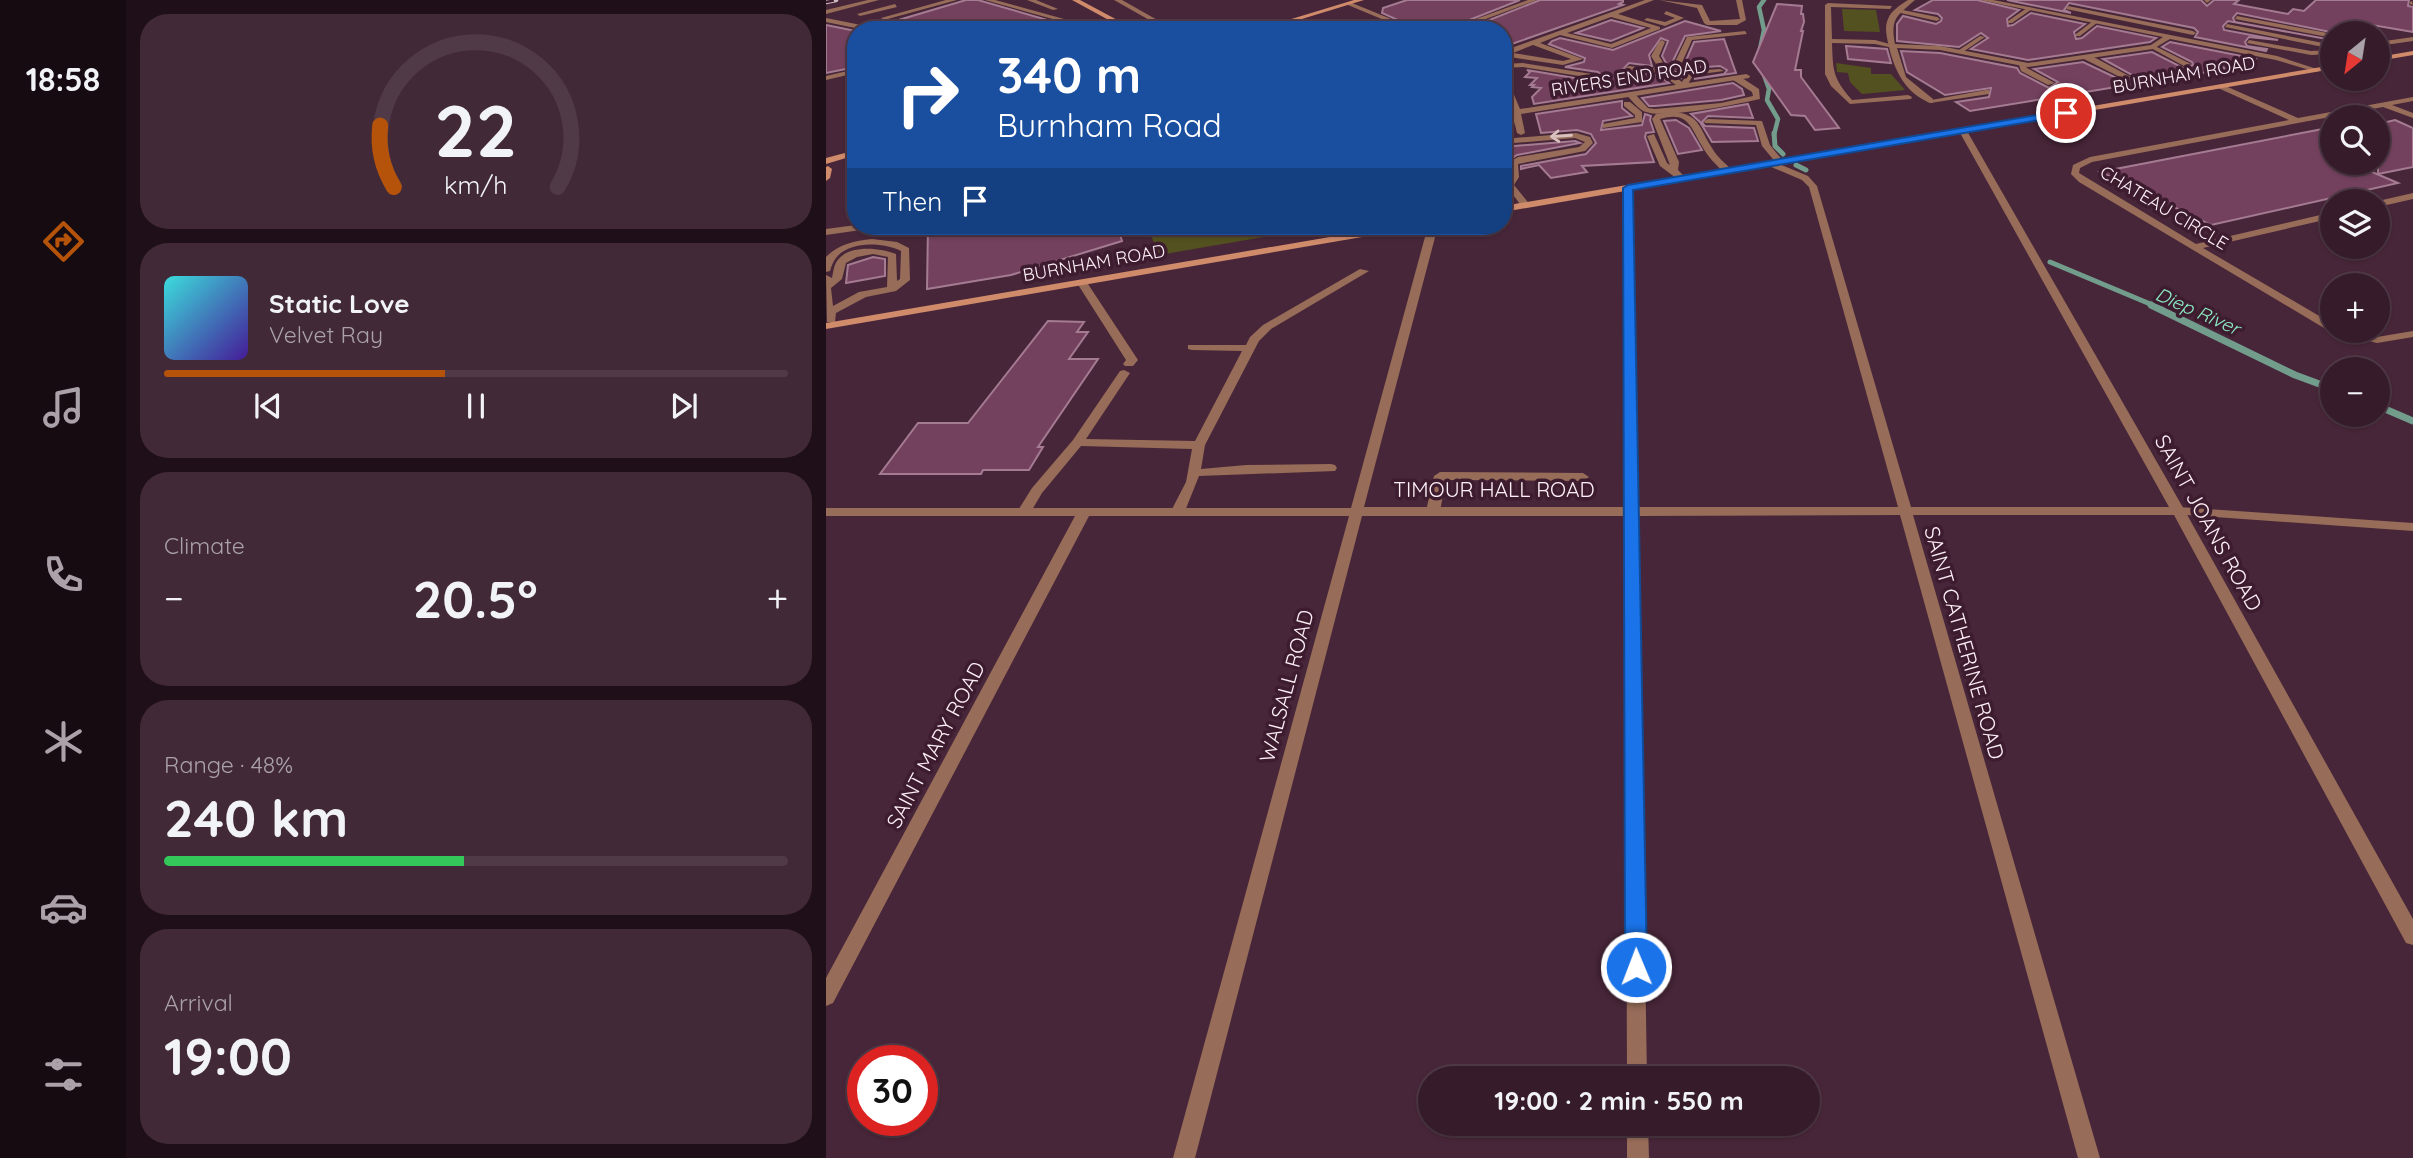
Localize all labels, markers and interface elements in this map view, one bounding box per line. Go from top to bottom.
north arrow [2320,21,2390,91]
map controls [2320,21,2390,427]
text: 340 m [997,44,1141,105]
icon: right [882,49,973,140]
street label: BURNHAM ROAD [2111,51,2257,98]
street label: RIVERS END ROAD [1549,54,1708,101]
text: 18:58 [26,59,100,99]
pin [2036,83,2096,143]
text: 22 [435,85,517,176]
icon: arrive [2047,94,2085,132]
text: Burnham Road [997,105,1222,145]
button: search [2320,105,2390,175]
one-way arrow [1551,130,1573,143]
street label: CHATEAU CIRCLE [2096,160,2233,255]
text: km/h [444,169,508,200]
icon: arrive [956,182,994,220]
text: Then [882,185,942,218]
button: layers [2320,189,2390,259]
icon: directions [39,217,88,266]
street label: BURNHAM ROAD [1021,239,1167,286]
button: + [2320,273,2390,343]
water label: Diep River [2152,282,2246,341]
text: Static Love [269,287,410,320]
text: Velvet Ray [269,320,383,349]
button: − [2320,357,2390,427]
icon: music [39,383,88,432]
icon: previous [249,387,287,425]
icon: pause [457,387,495,425]
icon: next [665,387,703,425]
street label: SAINT JOANS ROAD [2150,430,2268,615]
street label: TIMOUR HALL ROAD [1393,476,1595,502]
street label: SAINT CATHERINE ROAD [1919,523,2011,762]
text: Climate [164,531,245,560]
icon: phone [39,550,88,599]
text: 20.5° [413,566,538,631]
text: − [164,574,184,622]
text: + [767,574,788,622]
street label: WALSALL ROAD [1253,607,1319,765]
street label: SAINT MARY ROAD [880,657,990,832]
icon: climate [39,717,88,766]
text: Range · 48% [164,750,293,779]
text: 240 km [164,785,348,850]
icon: car [39,883,88,932]
position arrow [1599,930,1673,1004]
text: Arrival [164,988,233,1017]
text: 19:00 [164,1023,292,1088]
speed limit sign: 30 [847,1045,938,1136]
icon: filters [39,1050,88,1099]
text: 19:00 · 2 min · 550 m [1494,1084,1744,1117]

